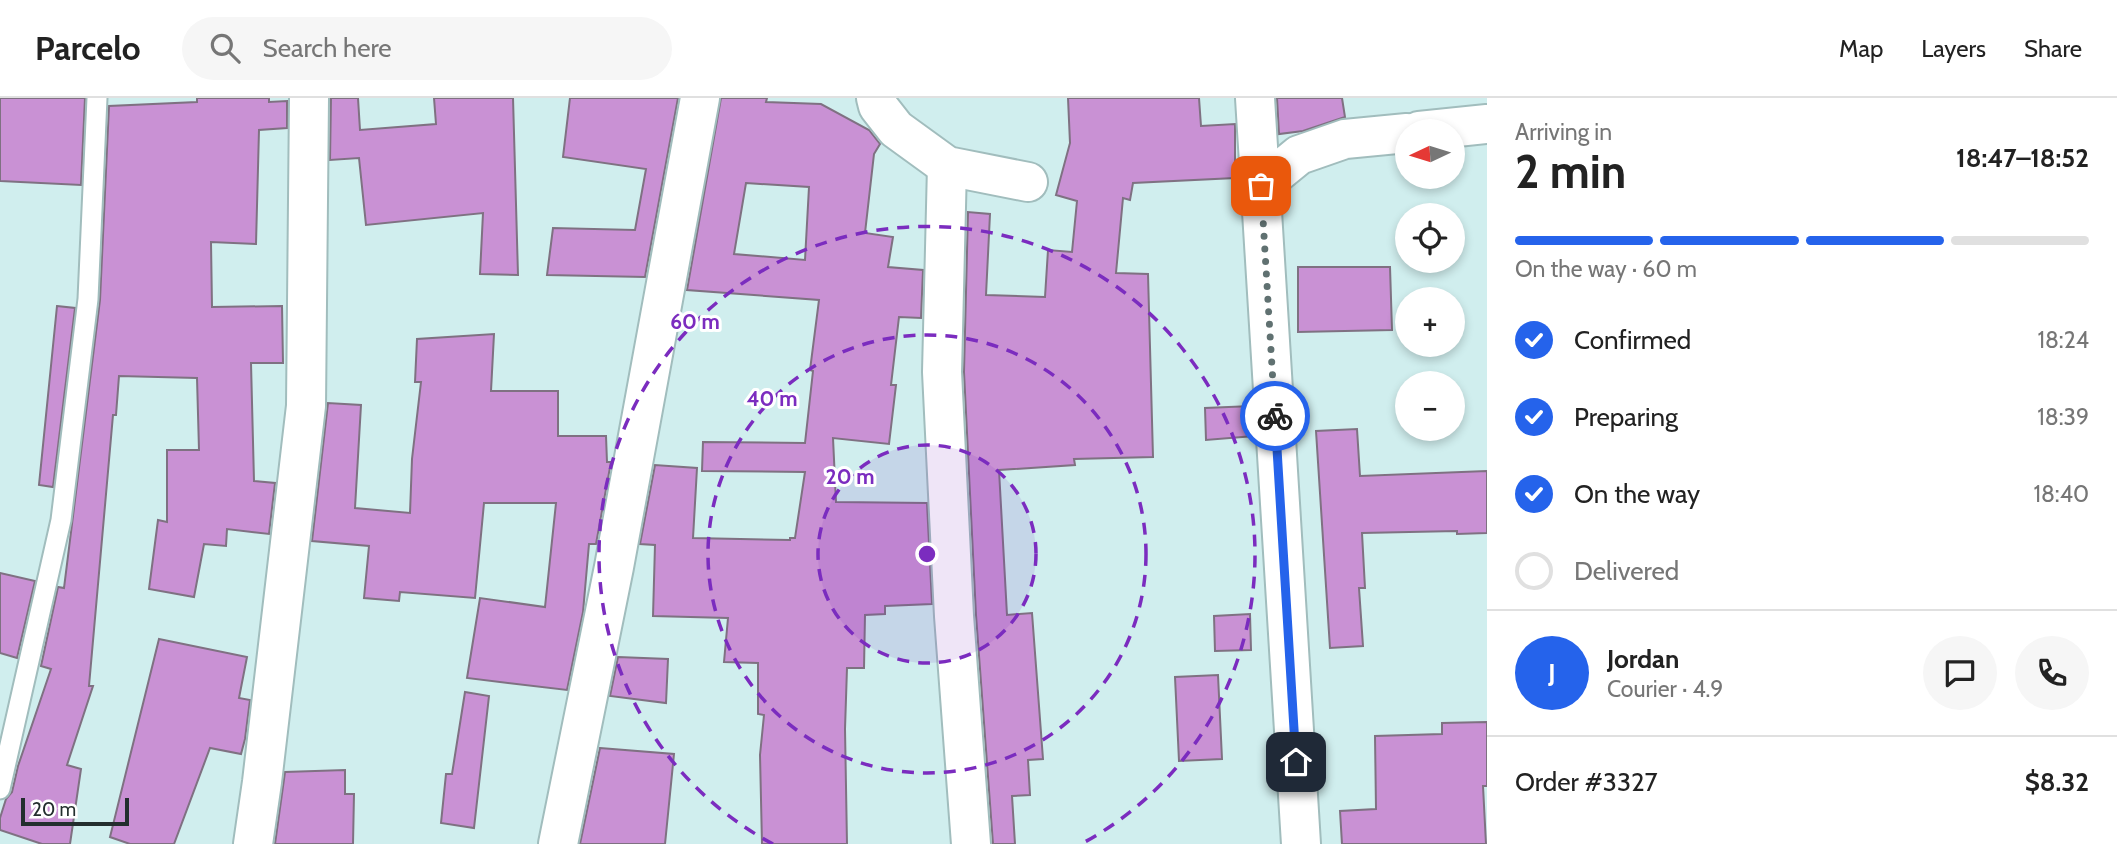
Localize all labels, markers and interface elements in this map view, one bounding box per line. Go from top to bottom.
search box [182,17,672,80]
text: Parcelo [35,28,140,68]
icon: search [206,29,244,67]
text: Search here [262,32,392,64]
text: Map [1839,34,1883,63]
text: Layers [1921,34,1986,63]
text: Share [2024,34,2082,63]
text: Arriving in [1515,118,1612,146]
north arrow [1395,119,1465,189]
map controls [1395,119,1465,441]
text: 18:47–18:52 [1956,142,2089,174]
text: 2 min [1515,144,1626,200]
pin [1231,156,1291,216]
icon: bag [1242,167,1280,205]
button: locate [1395,203,1465,273]
text: On the way · 60 m [1515,255,1697,283]
button: + [1395,287,1465,357]
text: 60 m [670,309,720,334]
icon: check [1515,321,1553,359]
text: Confirmed [1574,324,1691,356]
text: 18:24 [2037,326,2089,354]
button: − [1395,371,1465,441]
courier [1240,381,1310,451]
text: 40 m [747,386,797,411]
icon: bike [1256,397,1294,435]
icon: check [1515,398,1553,436]
text: Preparing [1574,401,1678,433]
text: 18:39 [2037,403,2089,431]
text: 20 m [826,464,874,489]
icon: check [1515,475,1553,513]
text: On the way [1574,478,1700,510]
text: 18:40 [2033,480,2089,508]
centre of rings [915,542,939,566]
text: Delivered [1574,555,1679,587]
button: chat [1923,636,1997,710]
button: phone [2015,636,2089,710]
text: Jordan [1607,643,1679,675]
text: J [1548,657,1556,689]
text: Courier · 4.9 [1607,675,1723,703]
pin [1266,732,1326,792]
icon: home [1277,743,1315,781]
text: Order #3327 [1515,766,1658,798]
text: $8.32 [2025,766,2089,798]
scale bar [21,795,130,827]
text: 20 m [32,798,76,821]

